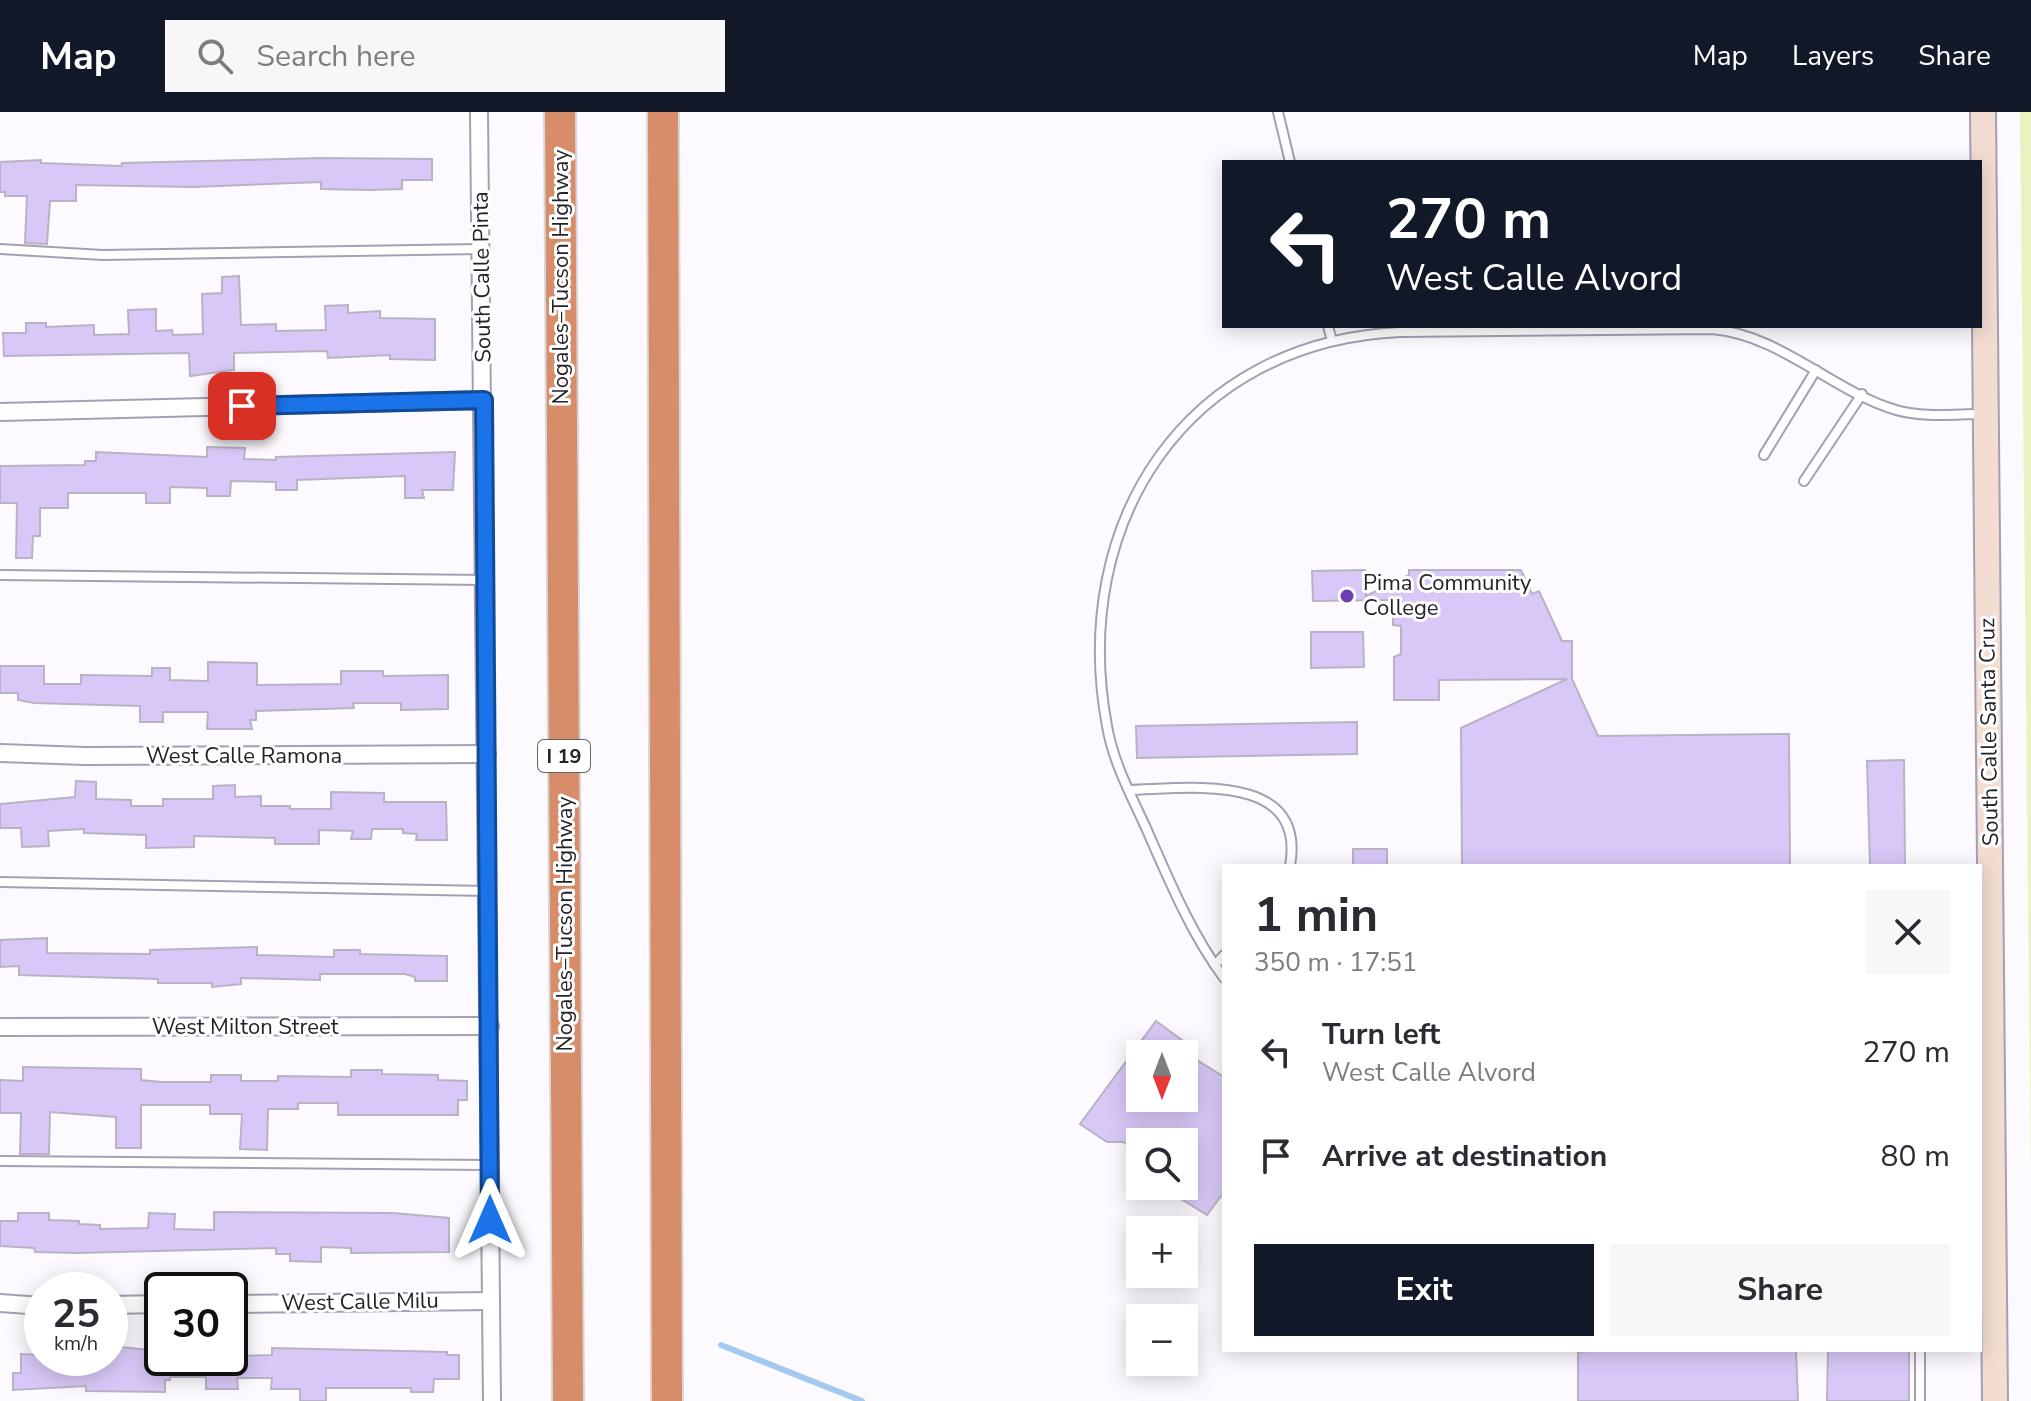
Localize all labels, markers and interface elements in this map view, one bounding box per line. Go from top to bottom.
search box [165,20,725,92]
text: Map [40,31,117,82]
icon: search [193,34,237,78]
text: Search here [257,36,416,77]
text: Map [1693,37,1748,75]
text: Layers [1792,37,1874,75]
text: Share [1918,37,1991,75]
street label: Nogales–Tucson Highway [546,149,576,405]
text: 270 m [1386,181,1551,258]
street label: South Calle Pinta [466,191,498,363]
icon: left [1254,192,1358,296]
text: West Calle Alvord [1386,254,1682,303]
pin [208,372,276,440]
icon: arrive [220,384,264,428]
place label: Pima Community College [1363,568,1532,623]
marker: Pima Community College [1338,587,1356,605]
street label: South Calle Santa Cruz [1972,618,2006,846]
road number: I 19 [538,740,590,772]
street label: West Calle Ramona [146,741,342,771]
street label: Nogales–Tucson Highway [550,796,580,1052]
text: 1 min [1254,882,1378,948]
button: close [1866,890,1950,974]
text: 350 m · 17:51 [1254,945,1417,980]
street label: West Milton Street [152,1012,339,1042]
text: Turn left [1322,1014,1440,1055]
icon: left [1254,1030,1298,1074]
text: 270 m [1863,1032,1950,1073]
north arrow [1126,1040,1198,1112]
map controls [1126,1040,1198,1376]
text: West Calle Alvord [1322,1055,1536,1090]
button: search [1126,1128,1198,1200]
icon: arrive [1254,1134,1298,1178]
text: Arrive at destination [1322,1136,1607,1177]
text: 80 m [1881,1136,1950,1177]
position arrow [448,1178,532,1262]
button: + [1126,1216,1198,1288]
button: Exit [1254,1244,1594,1336]
button: Share [1610,1244,1950,1336]
speed limit sign: 30 [144,1272,248,1376]
street label: West Calle Milu [281,1286,439,1318]
text: 25 [52,1287,100,1341]
button: − [1126,1304,1198,1376]
text: km/h [54,1330,98,1357]

